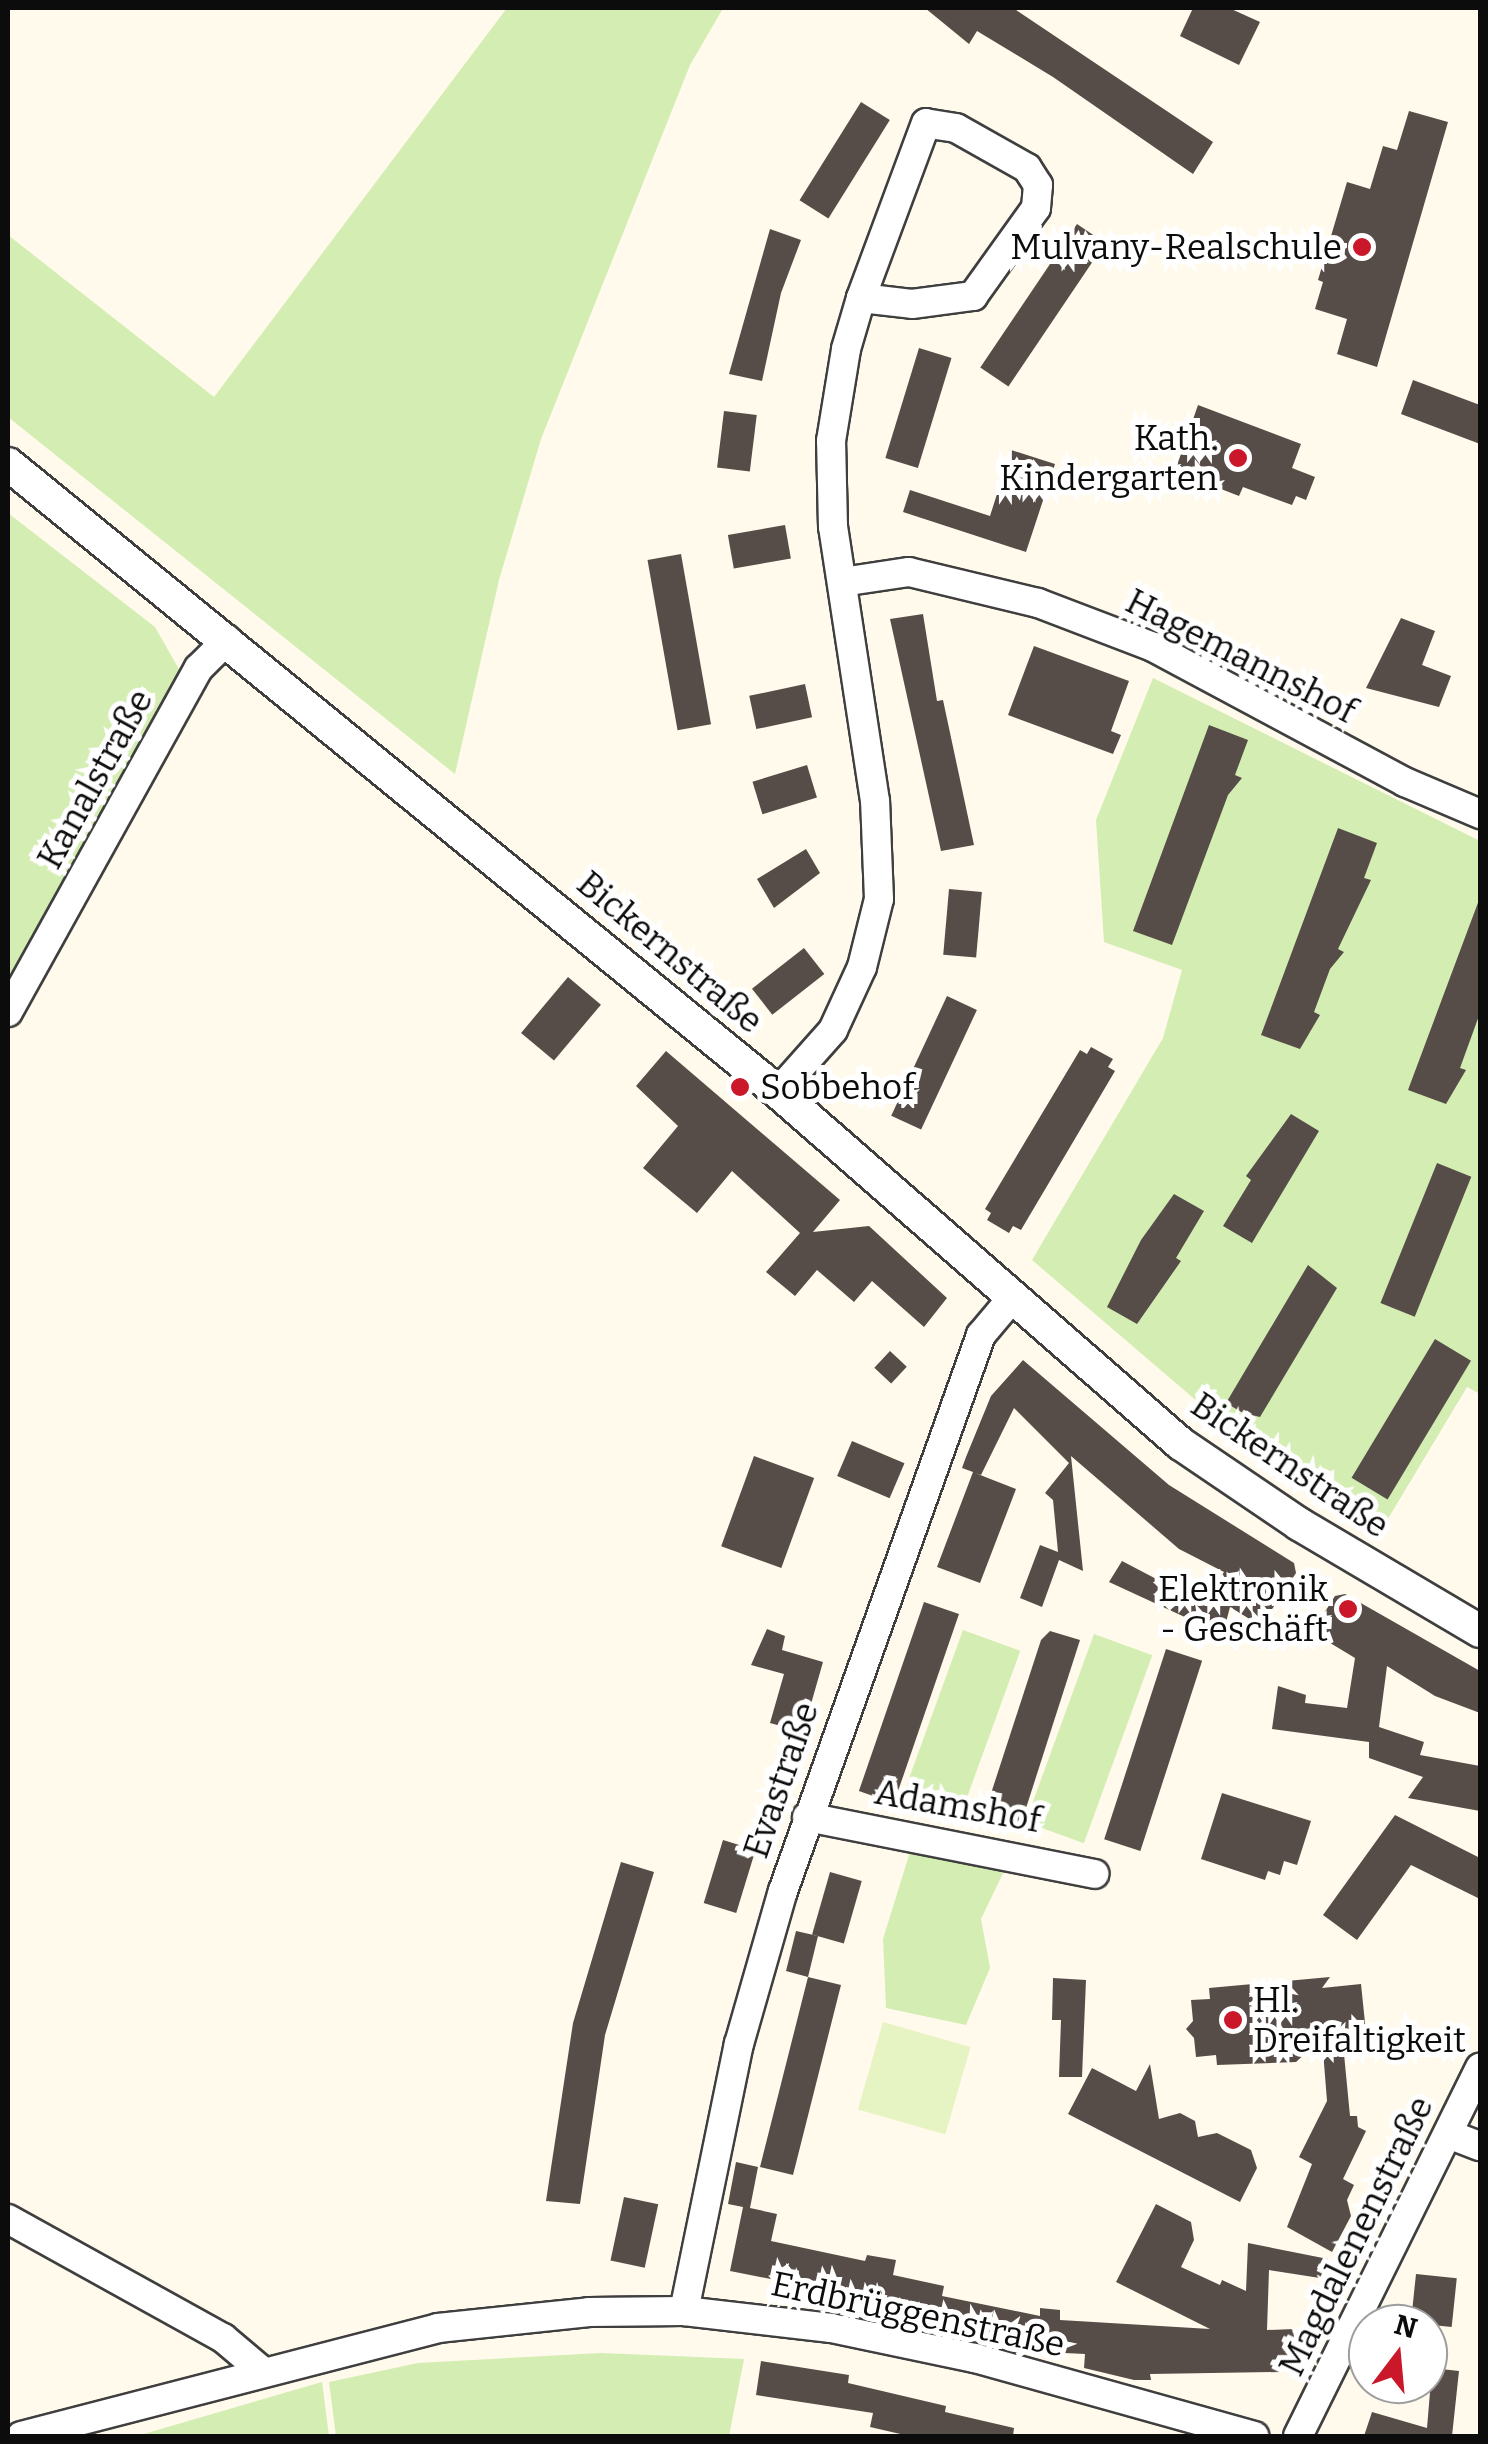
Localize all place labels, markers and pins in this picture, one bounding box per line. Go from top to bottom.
place label: Mulvany-Realschule [1010,226,1342,268]
marker: Mulvany-Realschule [1351,236,1373,258]
place label: Kath. Kindergarten [999,417,1218,499]
marker: Kath. Kindergarten [1227,447,1249,469]
place label: Sobbehof [760,1066,914,1108]
marker: Sobbehof [729,1076,751,1098]
place label: Elektronik - Geschäft [1158,1568,1328,1650]
marker: Elektronik - Geschäft [1337,1598,1359,1620]
place label: Hl. Dreifaltigkeit [1253,1979,1466,2061]
marker: Hl. Dreifaltigkeit [1222,2009,1244,2031]

